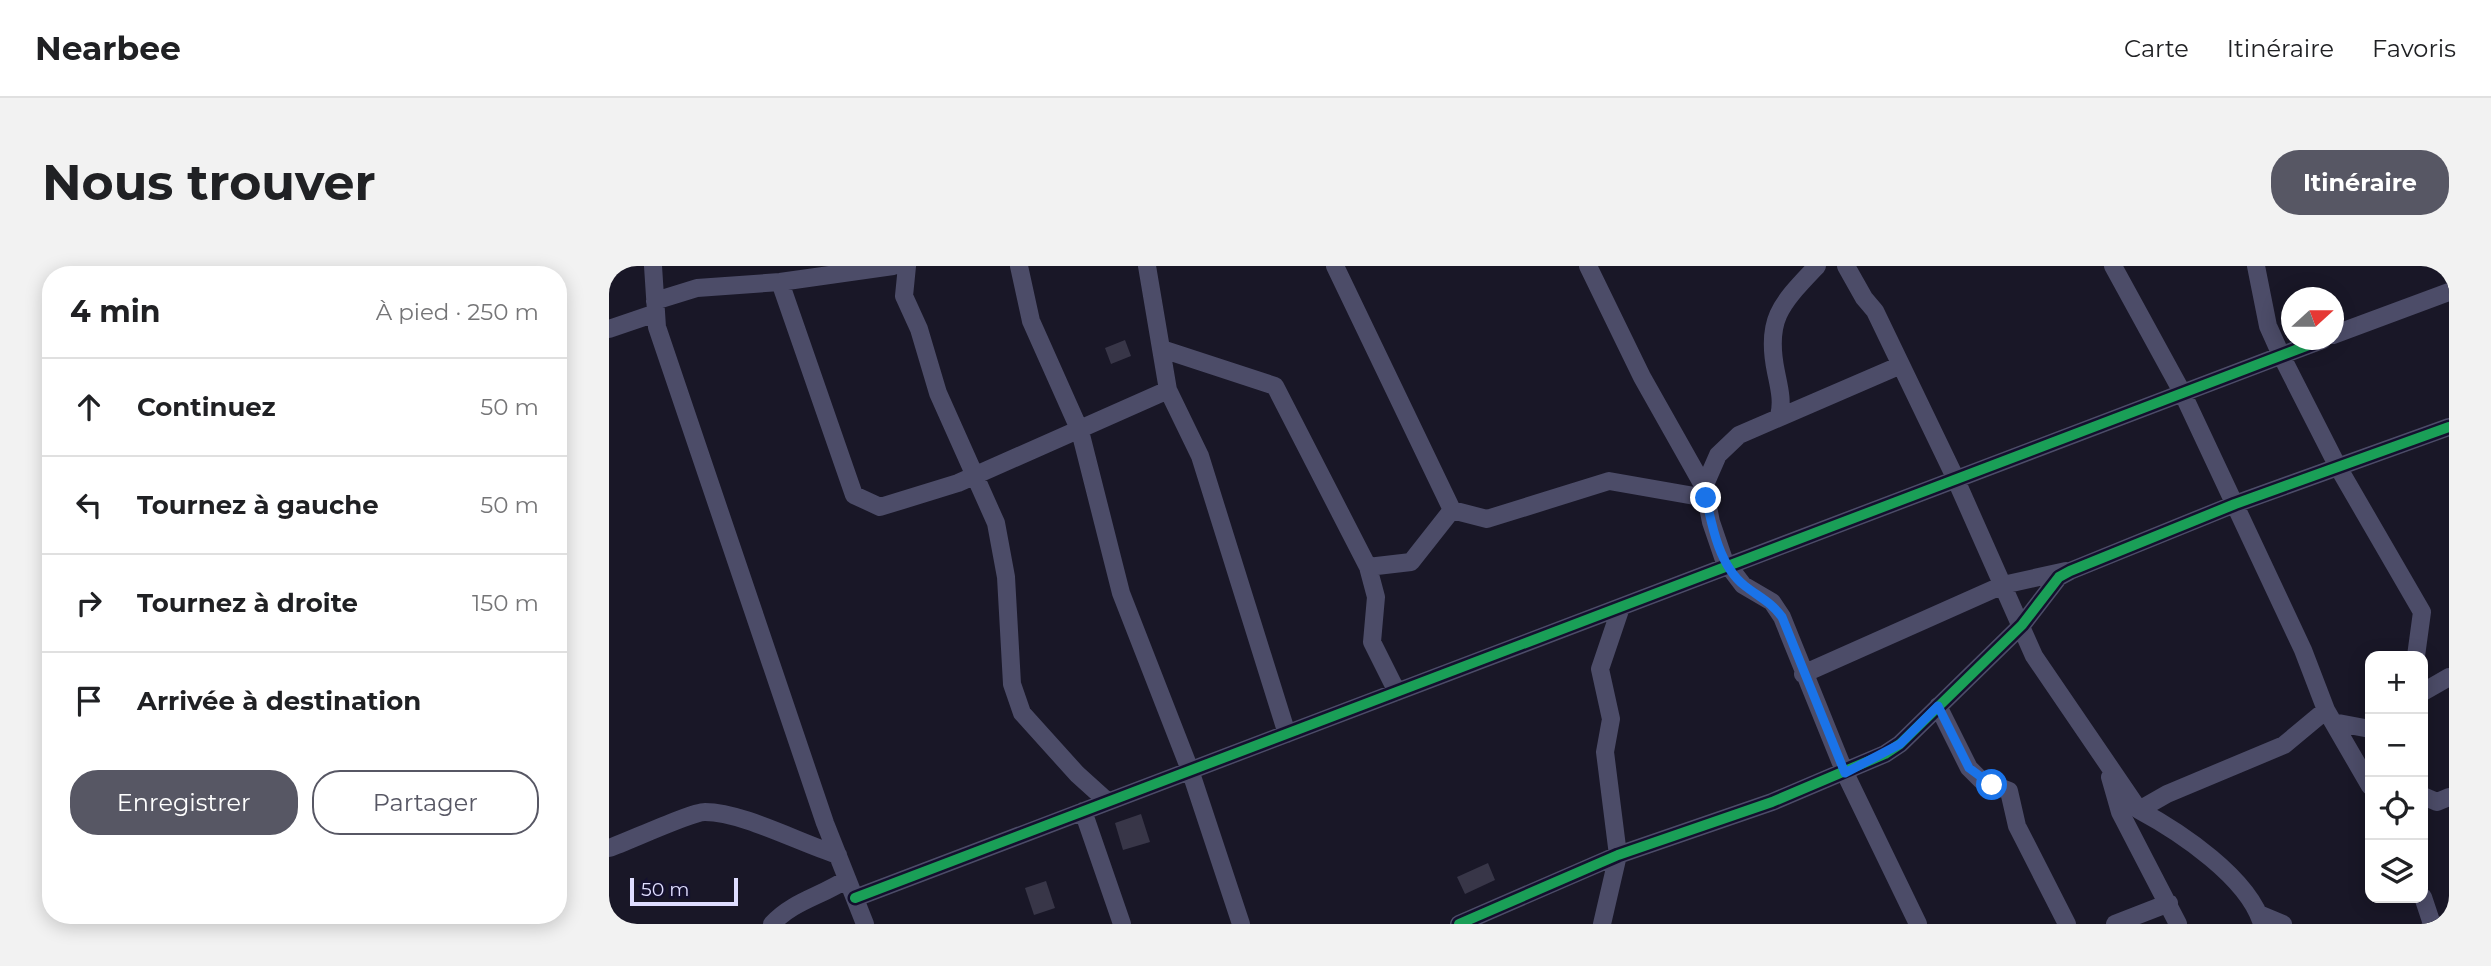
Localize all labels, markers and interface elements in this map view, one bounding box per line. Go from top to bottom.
text: Nearbee [35,28,181,68]
text: Carte [2124,34,2189,63]
text: Itinéraire [2227,34,2334,63]
text: Favoris [2372,34,2456,63]
button: Itinéraire [2271,150,2449,215]
text: Nous trouver [42,153,376,212]
north arrow [2281,287,2344,350]
text: 4 min [70,293,160,330]
text: À pied · 250 m [376,298,539,326]
icon: ahead [70,388,108,426]
text: Continuez [137,391,276,423]
text: 50 m [480,393,539,421]
route end [1690,482,1721,513]
icon: left [70,486,108,524]
text: Tournez à gauche [137,489,379,521]
text: 50 m [480,491,539,519]
icon: right [70,584,108,622]
text: Tournez à droite [137,587,358,619]
text: 150 m [472,589,539,617]
map controls [2365,651,2428,903]
button: + [2365,651,2428,714]
icon: arrive [70,682,108,720]
text: Arrivée à destination [137,685,421,717]
button: − [2365,714,2428,777]
route start [1976,769,2007,800]
button: Enregistrer [70,770,298,835]
button: Partager [312,770,539,835]
button: locate [2365,777,2428,840]
button: layers [2365,840,2428,903]
scale bar [630,875,739,907]
text: 50 m [641,878,689,901]

